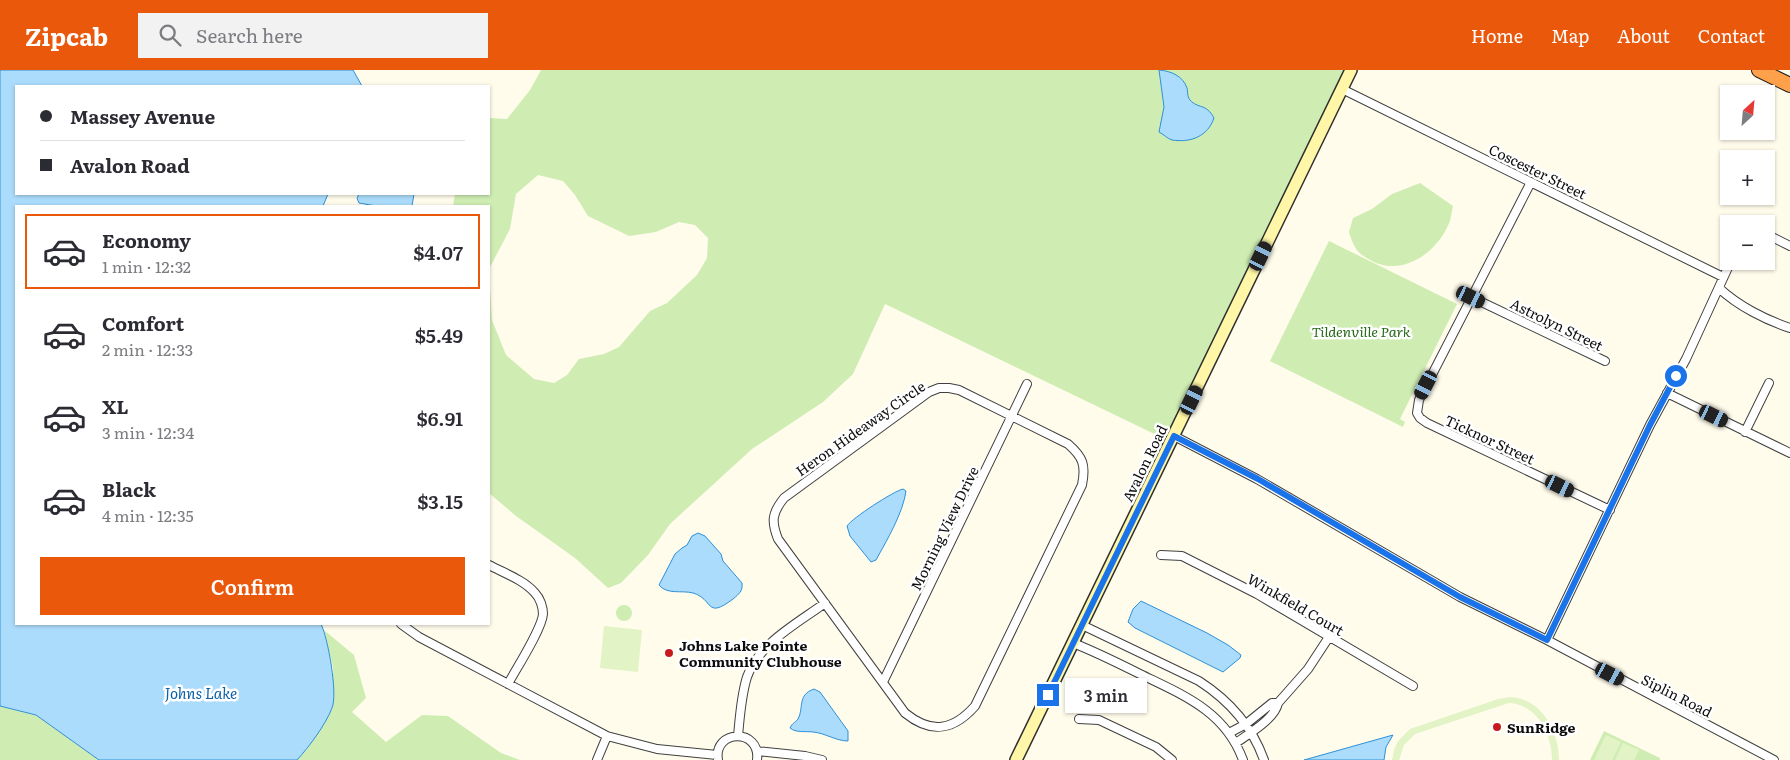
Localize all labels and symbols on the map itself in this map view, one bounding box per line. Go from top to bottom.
north arrow [1720,85,1775,140]
street label: Coscester Street [1486,139,1591,203]
car [1247,239,1274,273]
car [1454,284,1487,310]
street label: Astrolyn Street [1507,293,1607,355]
park label: Tildenville Park [1312,321,1411,341]
route start [1665,365,1687,387]
car [1412,368,1439,402]
street label: Heron Hideaway Circle [791,376,929,480]
car [1178,383,1205,417]
car [1697,403,1730,429]
street label: Ticknor Street [1442,409,1538,469]
street label: Avalon Road [1117,421,1171,505]
street label: Morning View Drive [905,463,983,593]
car [1543,473,1576,499]
street label: Winkfield Court [1244,568,1348,640]
place label: Johns Lake Pointe Community Clubhouse [679,635,842,671]
marker: Johns Lake Pointe Community Clubhouse [663,647,675,659]
car [1593,660,1626,688]
street label: Siplin Road [1638,669,1716,722]
callout: 3 min [1066,678,1148,712]
water label: Johns Lake [165,681,237,704]
route end [1037,684,1059,706]
place label: SunRidge [1507,717,1575,737]
marker: SunRidge [1491,721,1503,733]

